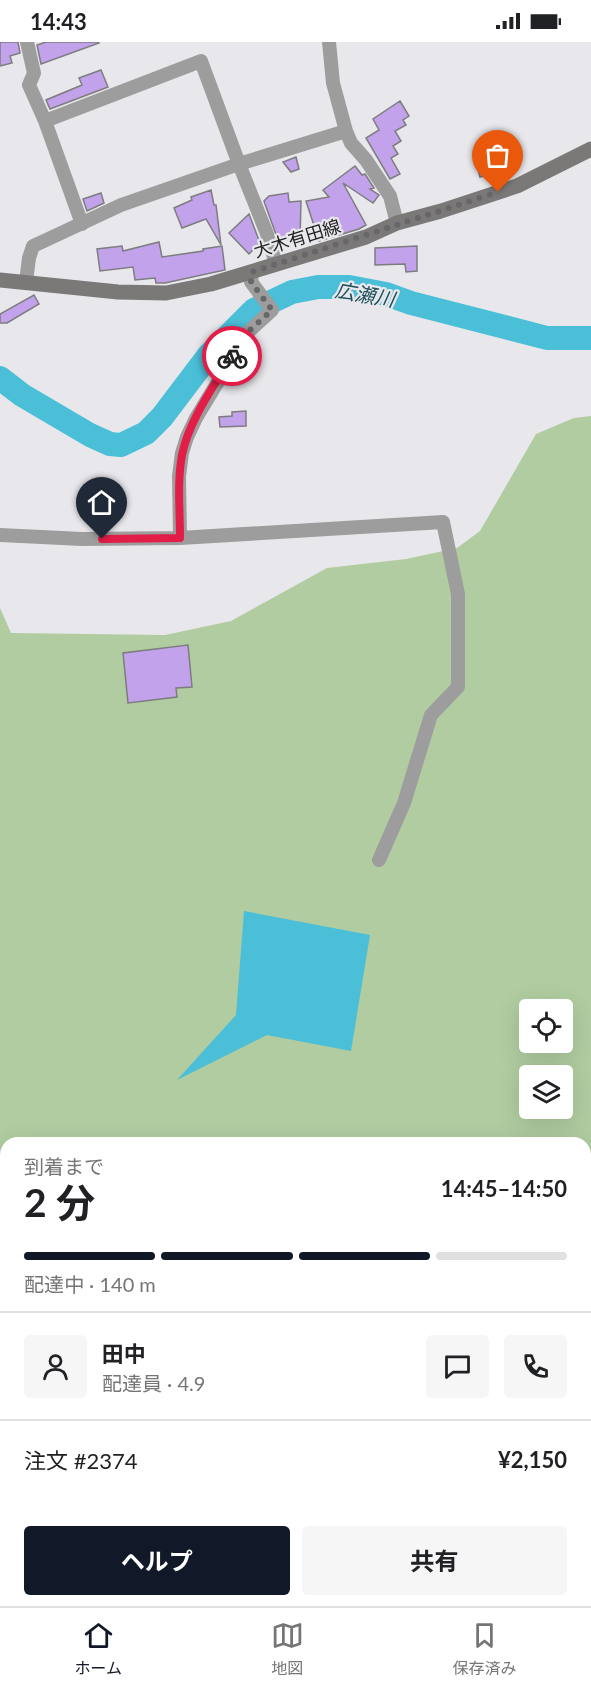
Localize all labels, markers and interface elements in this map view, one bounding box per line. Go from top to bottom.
text: 14:43 [30,8,87,35]
pin [472,130,523,192]
icon: bag [481,139,514,172]
street label: 大木有田線 [251,214,343,262]
water label: 広瀬川 [333,277,399,311]
courier [202,326,262,386]
icon: bike [216,340,249,373]
pin [76,477,127,539]
icon: home [85,486,118,519]
map controls [519,999,573,1119]
button: locate [519,999,573,1053]
button: layers [519,1065,573,1119]
text: 到着まで [24,1154,104,1178]
text: 14:45–14:50 [441,1175,567,1202]
text: 2 分 [24,1179,95,1225]
text: 配達中 · 140 m [24,1272,156,1296]
button: person [24,1335,87,1398]
button: chat [426,1335,489,1398]
button: phone [504,1335,567,1398]
text: 田中 [102,1340,146,1367]
text: 配達員 · 4.9 [102,1371,205,1395]
text: ¥2,150 [498,1446,567,1473]
text: 注文 #2374 [24,1447,137,1474]
button: ヘルプ [24,1526,290,1595]
button: 共有 [302,1526,567,1595]
tab: ホーム [74,1619,122,1679]
tab: 地図 [271,1619,304,1679]
tab: 保存済み [453,1619,517,1679]

